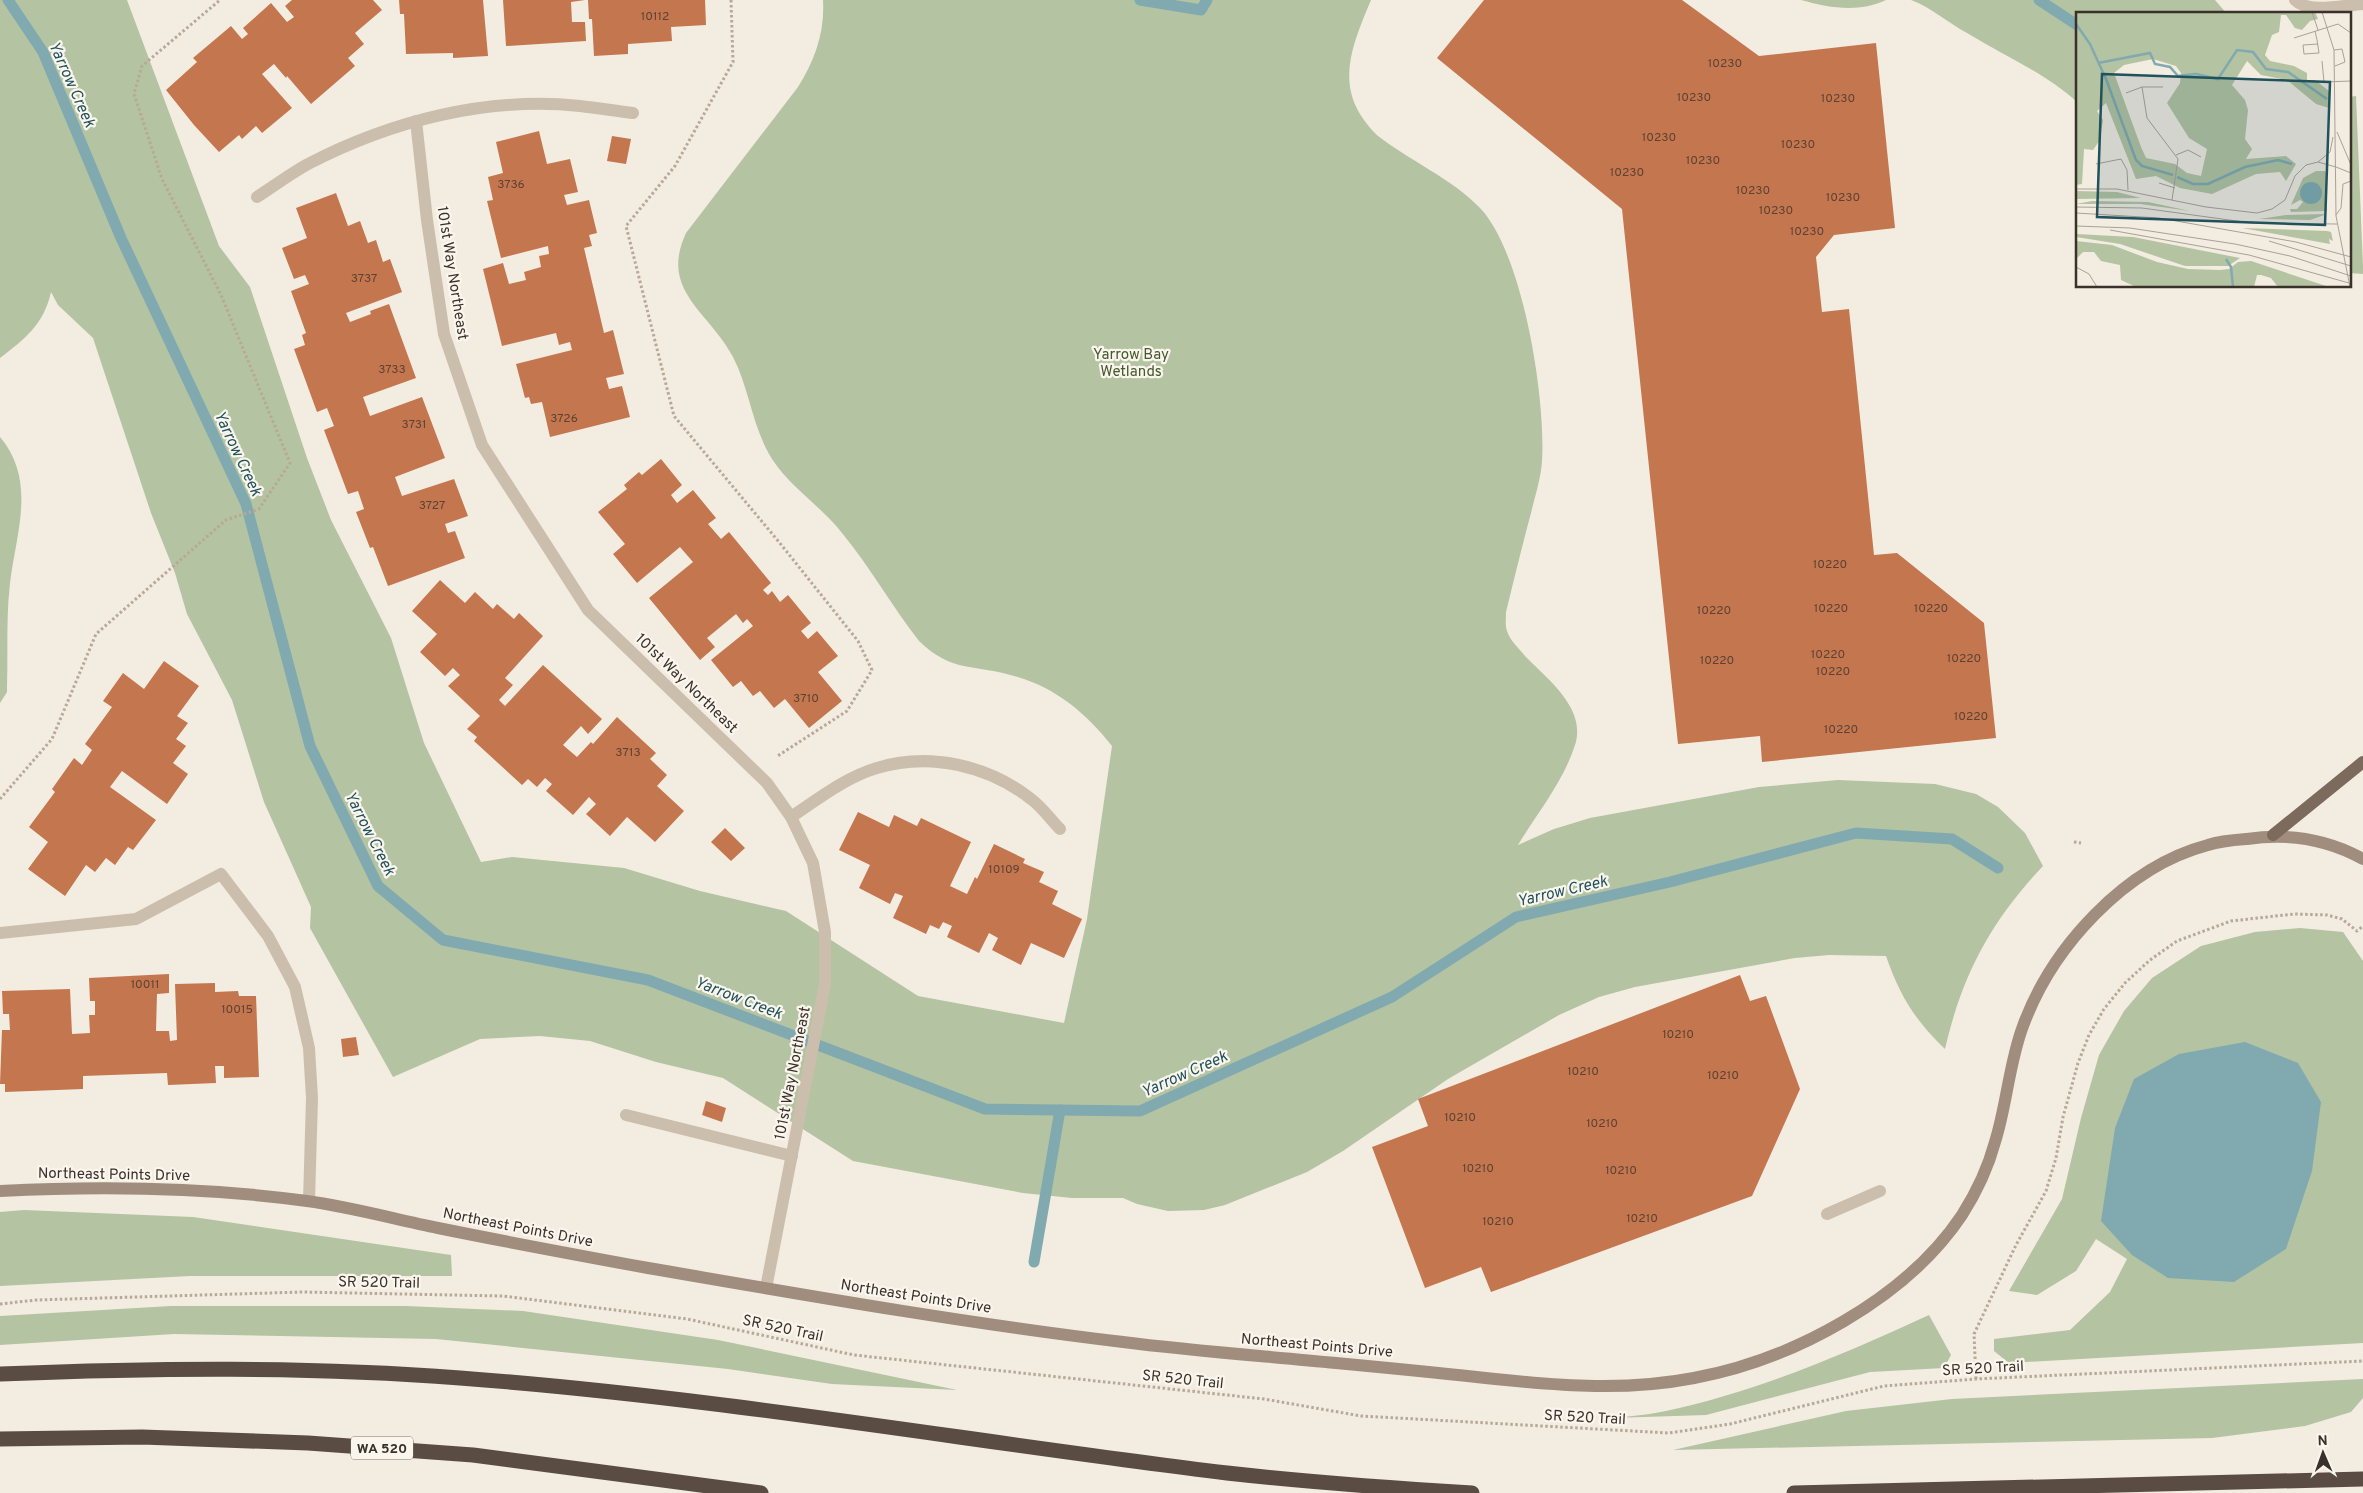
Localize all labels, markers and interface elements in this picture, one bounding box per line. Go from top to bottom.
house number: 10112 [641,9,669,25]
inset map [2076,12,2350,288]
water label: Yarrow Creek [43,39,99,132]
house number: 10230 [1708,56,1742,72]
house number: 10230 [1677,90,1711,106]
house number: 10230 [1821,91,1855,107]
house number: 10230 [1642,130,1676,146]
house number: 10230 [1781,137,1815,153]
house number: 10230 [1686,153,1720,169]
house number: 10230 [1610,165,1644,181]
house number: 3736 [497,177,525,193]
house number: 10230 [1736,183,1770,199]
house number: 10230 [1826,190,1860,206]
house number: 10230 [1759,203,1793,219]
street label: 101st Way Northeast [432,205,471,342]
house number: 10230 [1790,224,1824,240]
house number: 3737 [351,271,377,287]
park label: Yarrow Bay Wetlands [1093,346,1169,382]
house number: 3733 [378,362,406,378]
water label: Yarrow Creek [209,408,266,501]
house number: 3726 [550,411,578,427]
house number: 3731 [402,417,426,433]
house number: 3727 [419,498,445,514]
house number: 10220 [1813,557,1847,573]
house number: 10220 [1814,601,1848,617]
house number: 10220 [1914,601,1948,617]
house number: 10220 [1697,603,1731,619]
street label: 101st Way Northeast [631,630,741,738]
house number: 10220 [1811,647,1845,663]
house number: 10220 [1947,651,1981,667]
house number: 10220 [1700,653,1734,669]
house number: 10220 [1816,664,1850,680]
house number: 3710 [793,691,819,707]
house number: 10220 [1954,709,1988,725]
house number: 10220 [1824,722,1858,738]
house number: 3713 [615,745,641,761]
water label: Yarrow Creek [339,788,399,880]
house number: 10109 [988,862,1020,878]
water label: Yarrow Creek [1515,872,1610,912]
water label: Yarrow Creek [692,973,786,1025]
house number: 10011 [131,977,159,993]
house number: 10015 [221,1002,253,1018]
street label: 101st Way Northeast [771,1005,816,1142]
house number: 10210 [1662,1027,1694,1043]
water label: Yarrow Creek [1139,1047,1232,1103]
house number: 10210 [1567,1064,1599,1080]
house number: 10210 [1707,1068,1739,1084]
house number: 10210 [1444,1110,1476,1126]
house number: 10210 [1586,1116,1618,1132]
house number: 10210 [1462,1161,1494,1177]
house number: 10210 [1605,1163,1637,1179]
street label: Northeast Points Drive [38,1165,190,1186]
street label: Northeast Points Drive [441,1205,594,1252]
house number: 10210 [1626,1211,1658,1227]
house number: 10210 [1482,1214,1514,1230]
street label: SR 520 Trail [338,1273,420,1294]
street label: Northeast Points Drive [839,1276,993,1319]
street label: SR 520 Trail [741,1312,825,1347]
street label: Northeast Points Drive [1240,1330,1394,1363]
street label: SR 520 Trail [1942,1358,2025,1381]
street label: SR 520 Trail [1141,1367,1225,1394]
street label: SR 520 Trail [1543,1407,1626,1430]
north arrow [2298,1428,2348,1478]
text: N [2317,1433,2328,1450]
road number: WA 520 [351,1436,413,1460]

